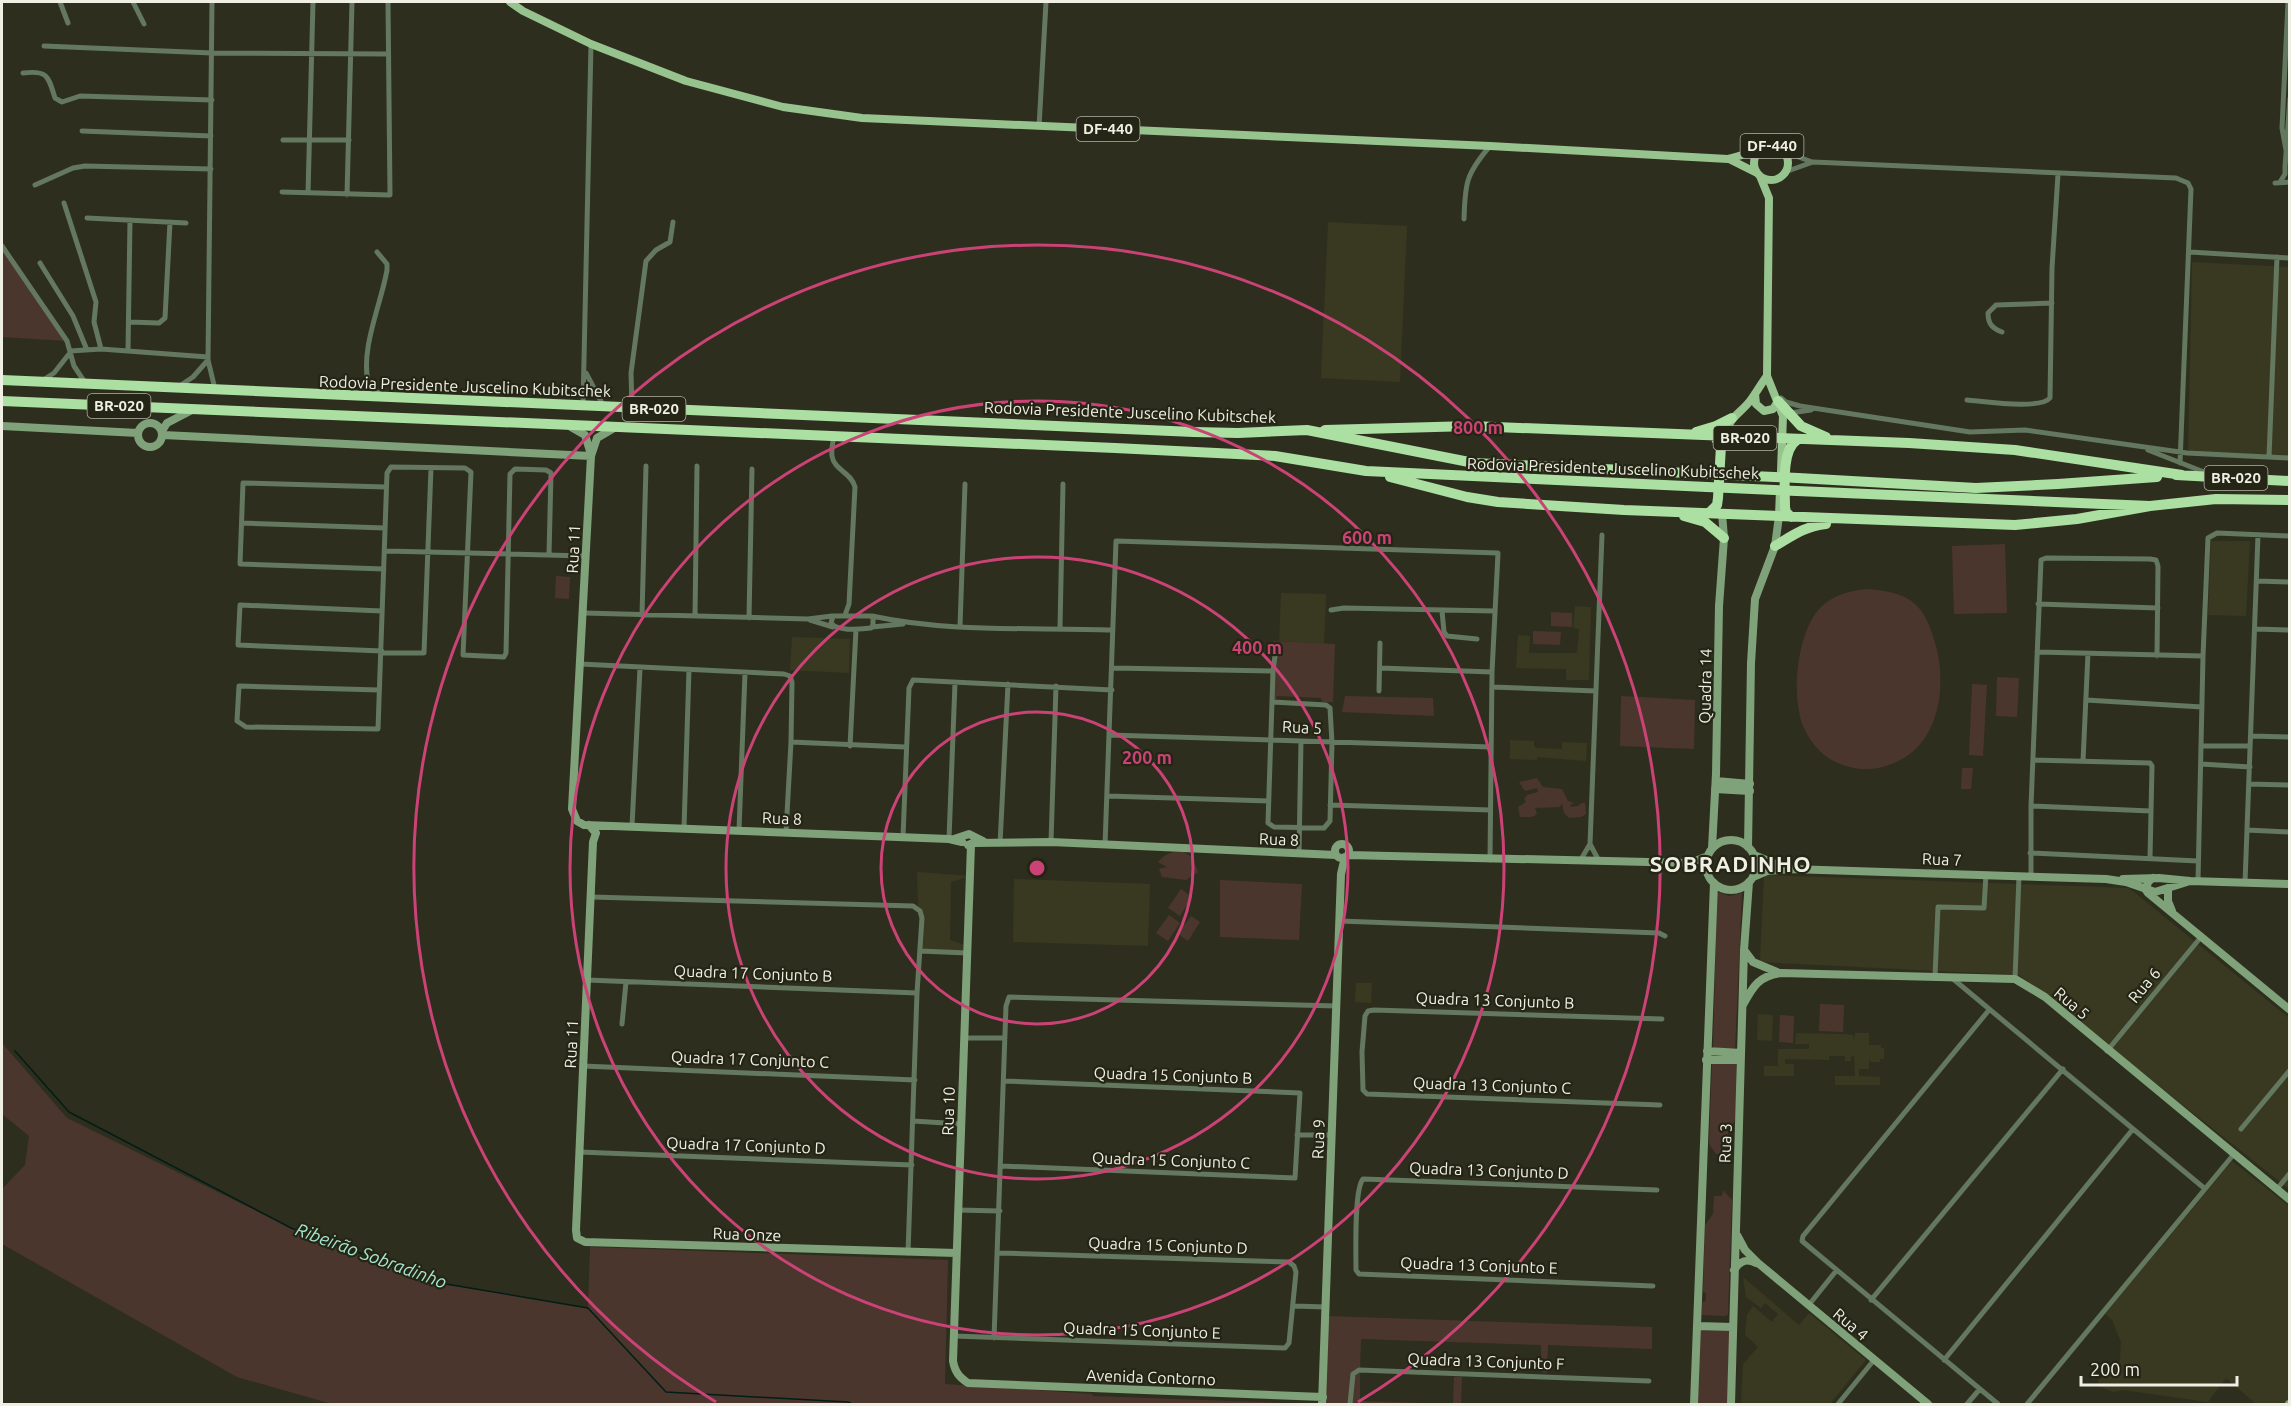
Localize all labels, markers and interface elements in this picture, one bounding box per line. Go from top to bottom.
road number: DF-440 [1076,117,1140,141]
road number: DF-440 [1740,134,1804,158]
street label: Rodovia Presidente Juscelino Kubitschek [319,372,611,400]
road number: BR-020 [88,394,150,418]
road number: BR-020 [622,397,686,421]
street label: Rodovia Presidente Juscelino Kubitschek [984,398,1276,426]
text: 800 m [1453,417,1503,437]
road number: BR-020 [1714,426,1776,450]
street label: Rodovia Presidente Juscelino Kubitschek [1467,454,1759,482]
road number: BR-020 [2204,466,2268,490]
street label: Rua 11 [563,524,583,574]
text: 600 m [1342,527,1392,547]
text: 400 m [1232,637,1282,657]
street label: Quadra 14 [1695,648,1715,724]
street label: Rua 5 [1282,717,1322,737]
text: 200 m [1122,747,1172,767]
street label: Rua 8 [762,808,802,828]
street label: Rua 8 [1259,829,1299,849]
street label: Rua 7 [1922,849,1962,869]
district label: SOBRADINHO [1650,851,1812,876]
centre of rings [1027,858,1047,878]
street label: Quadra 17 Conjunto B [673,961,833,985]
street label: Rua 6 [2124,964,2164,1006]
street label: Rua 5 [2051,983,2093,1023]
street label: Quadra 13 Conjunto B [1415,988,1575,1012]
street label: Rua 11 [561,1019,581,1069]
street label: Quadra 17 Conjunto C [671,1047,830,1071]
street label: Quadra 15 Conjunto B [1093,1063,1253,1087]
street label: Quadra 13 Conjunto C [1413,1073,1572,1097]
street label: Rua 10 [938,1086,958,1136]
street label: Rua 9 [1308,1119,1328,1159]
street label: Rua 3 [1715,1123,1735,1163]
street label: Quadra 17 Conjunto D [666,1133,826,1157]
street label: Quadra 15 Conjunto C [1092,1148,1251,1172]
street label: Quadra 13 Conjunto D [1409,1158,1569,1182]
water label: Ribeirão Sobradinho [293,1219,450,1292]
street label: Rua Onze [712,1224,782,1244]
street label: Quadra 15 Conjunto D [1088,1233,1248,1257]
street label: Quadra 13 Conjunto E [1400,1253,1558,1277]
street label: Rua 4 [1830,1304,1872,1344]
street label: Quadra 15 Conjunto E [1063,1318,1221,1342]
street label: Quadra 13 Conjunto F [1407,1349,1565,1373]
scale bar [2081,1349,2237,1387]
text: 200 m [2090,1359,2140,1379]
street label: Avenida Contorno [1086,1366,1216,1388]

